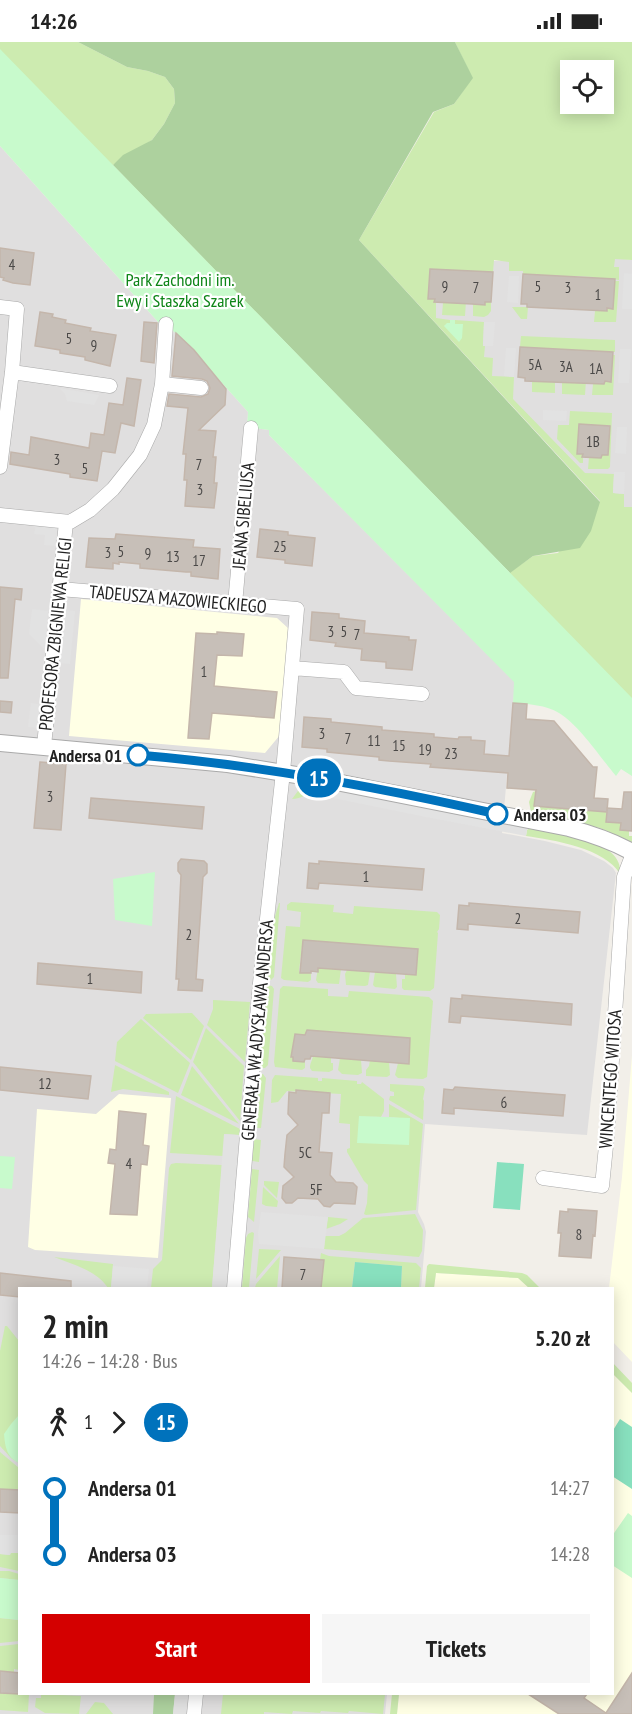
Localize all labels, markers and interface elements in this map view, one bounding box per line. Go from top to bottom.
text: 14:26 [30,7,78,35]
map controls [560,60,614,114]
button: locate [560,60,614,114]
house number: 4 [9,255,16,274]
park label: Park Zachodni im. Ewy i Staszka Szarek [116,268,244,312]
house number: 9 [442,277,448,296]
house number: 5 [535,277,541,296]
house number: 7 [473,278,479,297]
house number: 3 [565,278,571,297]
house number: 1 [595,285,601,304]
house number: 5 [66,329,72,348]
house number: 9 [91,336,97,355]
house number: 5A [528,355,543,374]
house number: 3A [559,357,574,376]
house number: 1A [589,359,604,378]
house number: 1B [586,432,600,451]
house number: 3 [54,450,60,469]
house number: 7 [196,455,202,474]
house number: 5 [82,459,88,478]
street label: JEANA SIBELIUSA [227,461,259,571]
house number: 3 [197,480,203,499]
street label: PROFESORA ZBIGNIEWA RELIGI [33,536,77,732]
house number: 25 [273,537,287,556]
house number: 5 [118,542,124,561]
house number: 3 [105,543,111,562]
house number: 9 [145,544,151,563]
house number: 13 [166,547,180,566]
house number: 17 [192,551,206,570]
street label: TADEUSZA MAZOWIECKIEGO [88,580,268,618]
house number: 3 [328,622,334,641]
house number: 5 [341,622,347,641]
house number: 7 [354,625,360,644]
house number: 1 [201,662,207,681]
house number: 3 [319,724,325,743]
house number: 7 [345,729,351,748]
house number: 11 [367,731,381,750]
house number: 15 [392,736,406,755]
house number: 19 [418,740,432,759]
place label: Andersa 01 [48,744,122,767]
marker: Andersa 01 [127,744,149,766]
house number: 23 [444,744,458,763]
line badge: 15 [292,758,346,798]
text: 15 [309,765,329,792]
house number: 3 [47,787,53,806]
marker: Andersa 03 [486,803,508,825]
place label: Andersa 03 [513,803,587,826]
house number: 1 [363,867,369,886]
house number: 2 [515,909,521,928]
street label: GENERAŁA WŁADYSŁAWA ANDERSA [236,918,278,1141]
house number: 2 [186,925,192,944]
house number: 1 [87,969,93,988]
street label: WINCENTEGO WITOSA [594,1008,626,1149]
house number: 12 [38,1074,52,1093]
house number: 6 [501,1093,508,1112]
house number: 5C [298,1143,312,1162]
house number: 4 [126,1154,133,1173]
house number: 5F [310,1180,322,1199]
house number: 8 [576,1225,582,1244]
house number: 7 [300,1265,306,1284]
text: 2 min [42,1304,109,1347]
text: 5.20 zł [535,1324,590,1352]
text: 14:26 – 14:28 · Bus [42,1348,177,1374]
icon: walk [42,1406,75,1439]
icon: forward [102,1406,135,1439]
text: 1 [84,1409,93,1435]
text: 15 [156,1409,176,1436]
text: Andersa 01 [88,1474,177,1502]
text: 14:27 [550,1475,590,1501]
text: Andersa 03 [88,1540,177,1568]
text: 14:28 [550,1541,590,1567]
button: Start [42,1614,310,1683]
button: Tickets [322,1614,590,1683]

